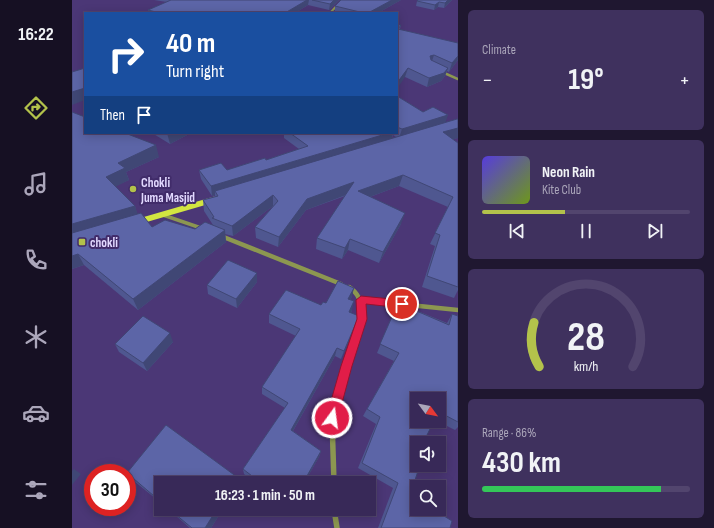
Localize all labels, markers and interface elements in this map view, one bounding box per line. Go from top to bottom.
text: 16:22 [18,24,54,45]
text: 40 m [166,27,215,60]
icon: right [100,28,152,80]
text: Climate [482,42,516,58]
text: Turn right [166,61,224,82]
text: 19° [568,62,604,98]
text: − [482,67,493,94]
text: + [679,67,690,94]
icon: directions [22,94,50,122]
icon: arrive [133,104,155,126]
text: Then [100,106,125,125]
text: Neon Rain [542,163,595,182]
icon: music [22,170,50,198]
place label: Chokli Juma Masjid [140,175,195,206]
text: Kite Club [542,182,581,198]
marker: Chokli Juma Masjid [128,184,138,194]
icon: previous [506,220,528,242]
icon: pause [575,220,597,242]
icon: next [644,220,666,242]
place label: chokli [90,235,118,251]
marker: chokli [77,237,87,247]
icon: phone [22,246,50,274]
pin [385,287,419,321]
icon: arrive [391,293,413,315]
text: 28 [567,313,605,362]
icon: climate [22,323,50,351]
text: km/h [574,357,598,374]
north arrow [410,392,446,428]
map controls [410,392,446,516]
position arrow [311,397,353,439]
icon: car [22,399,50,427]
text: Range · 86% [482,425,536,441]
button: sound [410,436,446,472]
text: 430 km [482,445,561,481]
speed limit sign: 30 [84,464,136,516]
icon: filters [22,476,50,504]
button: search [410,480,446,516]
text: 16:23 · 1 min · 50 m [215,486,315,505]

